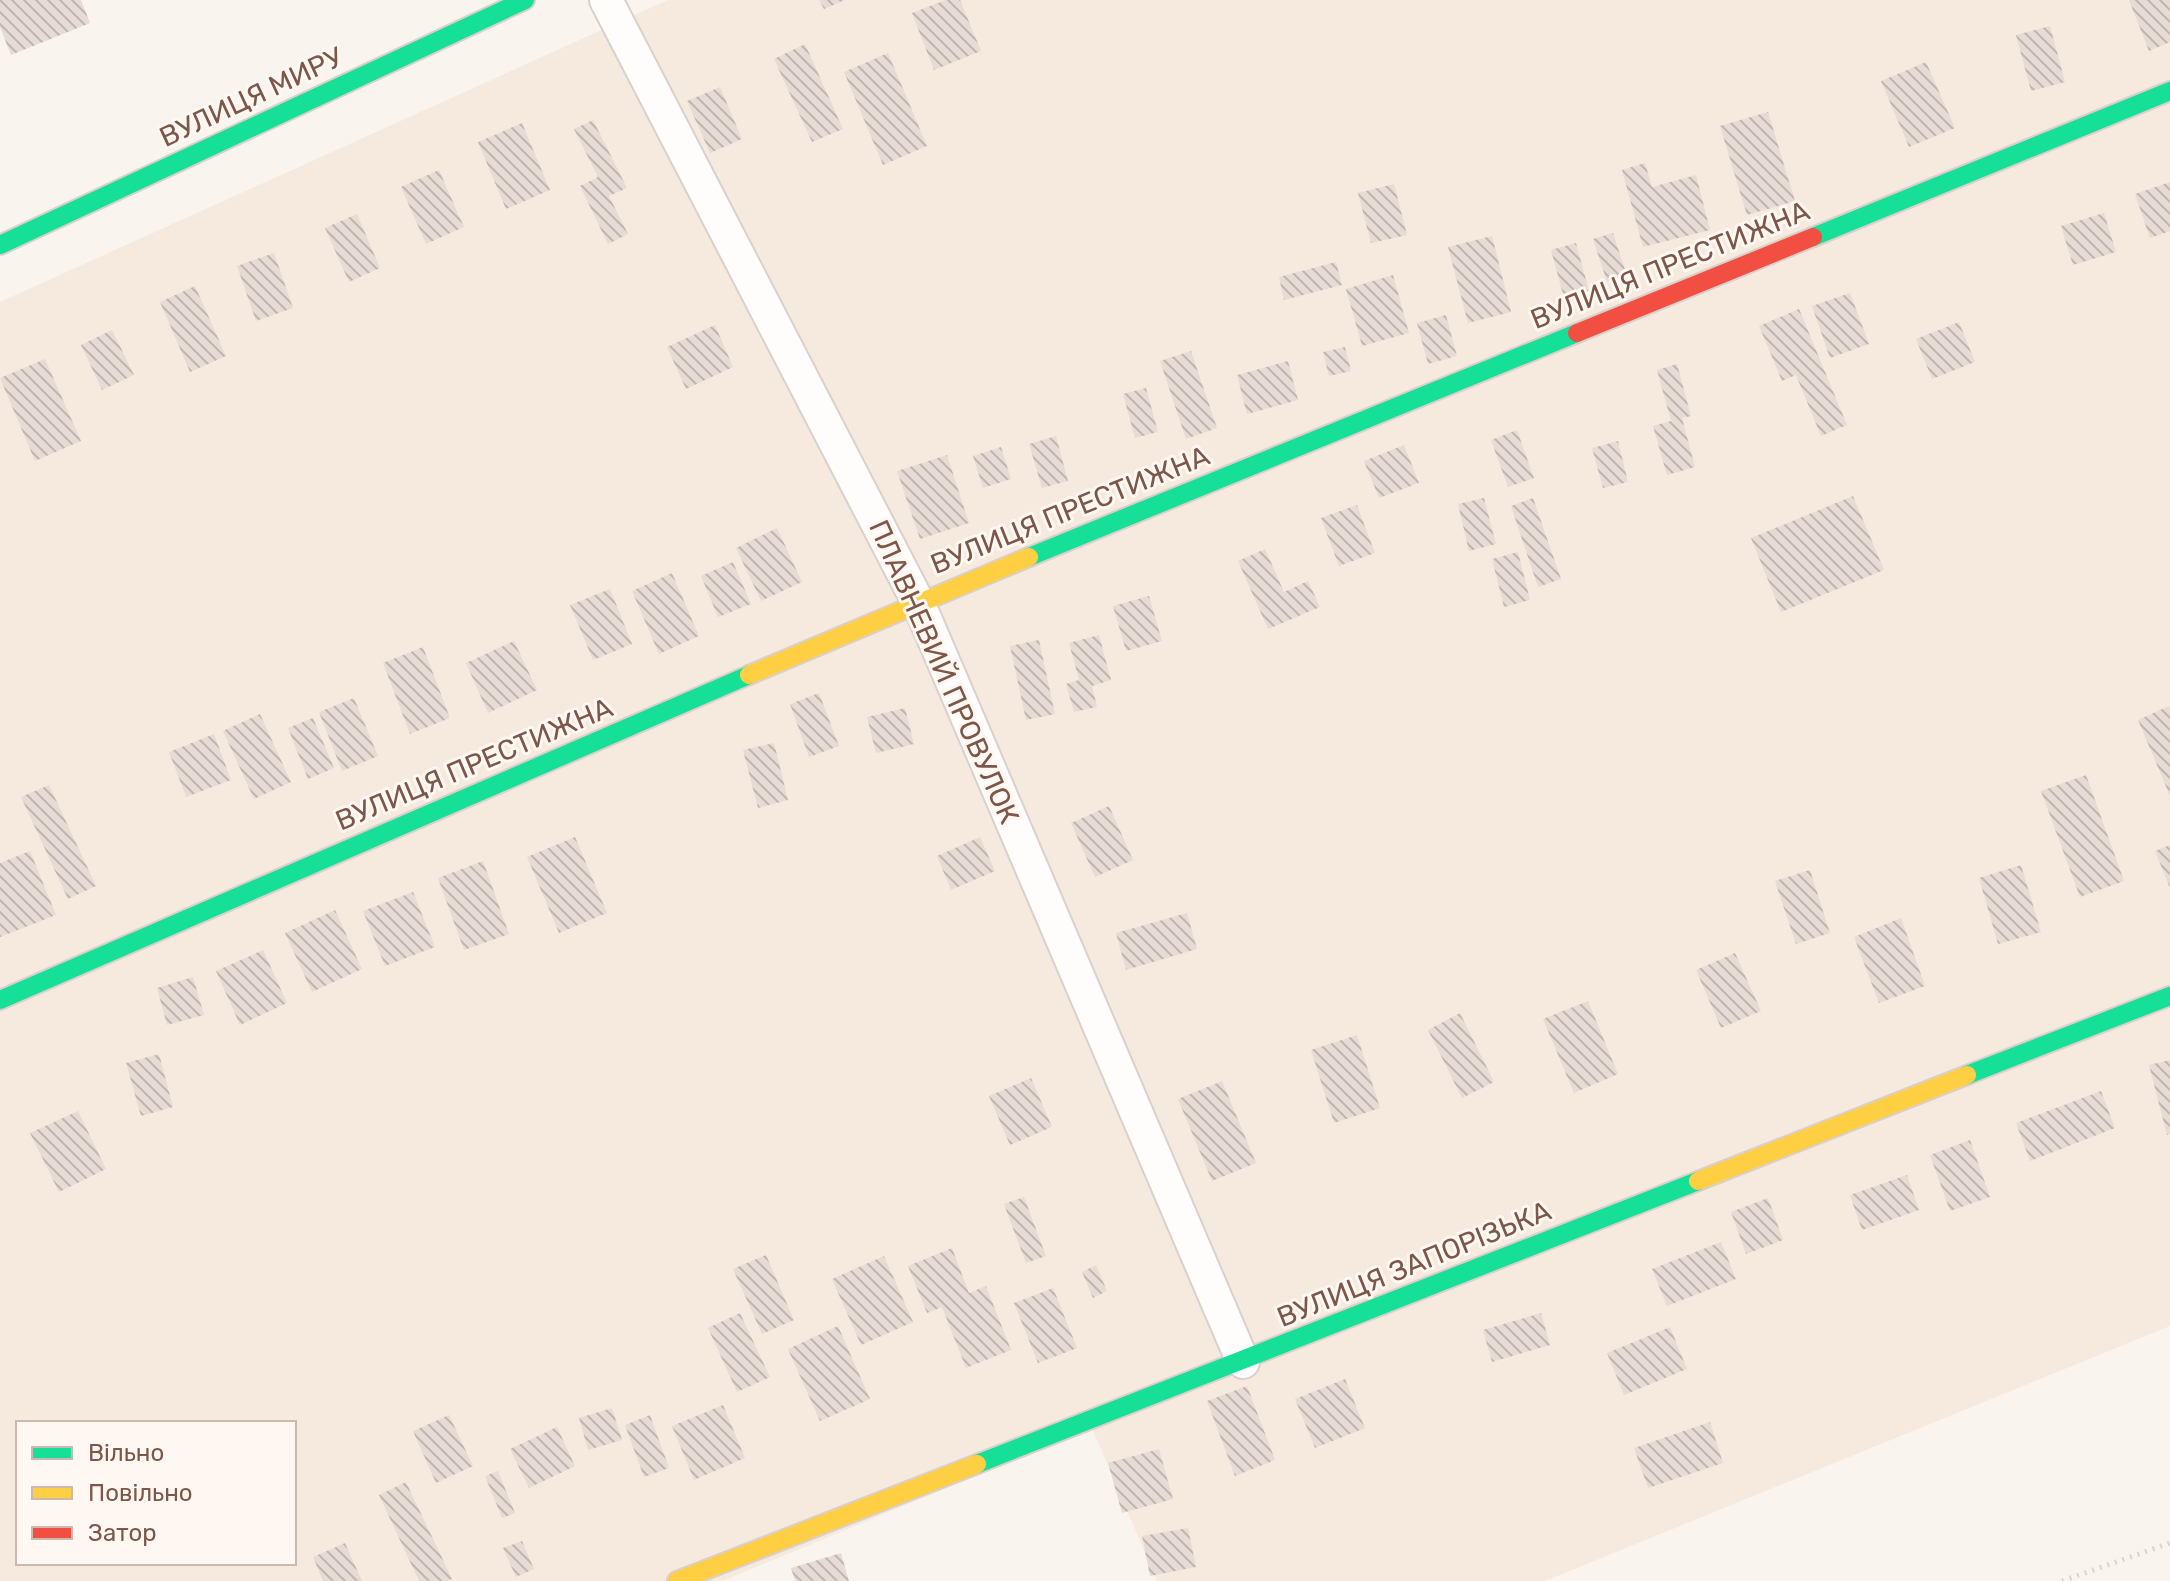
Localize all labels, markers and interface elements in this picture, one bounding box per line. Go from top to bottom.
street label: ВУЛИЦЯ МИРУ [154,40,348,154]
street label: ВУЛИЦЯ ПРЕСТИЖНА [1526,194,1814,336]
street label: ВУЛИЦЯ ПРЕСТИЖНА [926,439,1214,581]
street label: ПЛАВНЕВИЙ ПРОВУЛОК [862,515,1026,829]
street label: ВУЛИЦЯ ПРЕСТИЖНА [331,691,618,837]
street label: ВУЛИЦЯ ЗАПОРІЗЬКА [1272,1194,1556,1334]
legend [16,1421,296,1565]
text: Вільно [88,1439,164,1467]
text: Повільно [88,1479,193,1507]
text: Затор [88,1519,157,1547]

